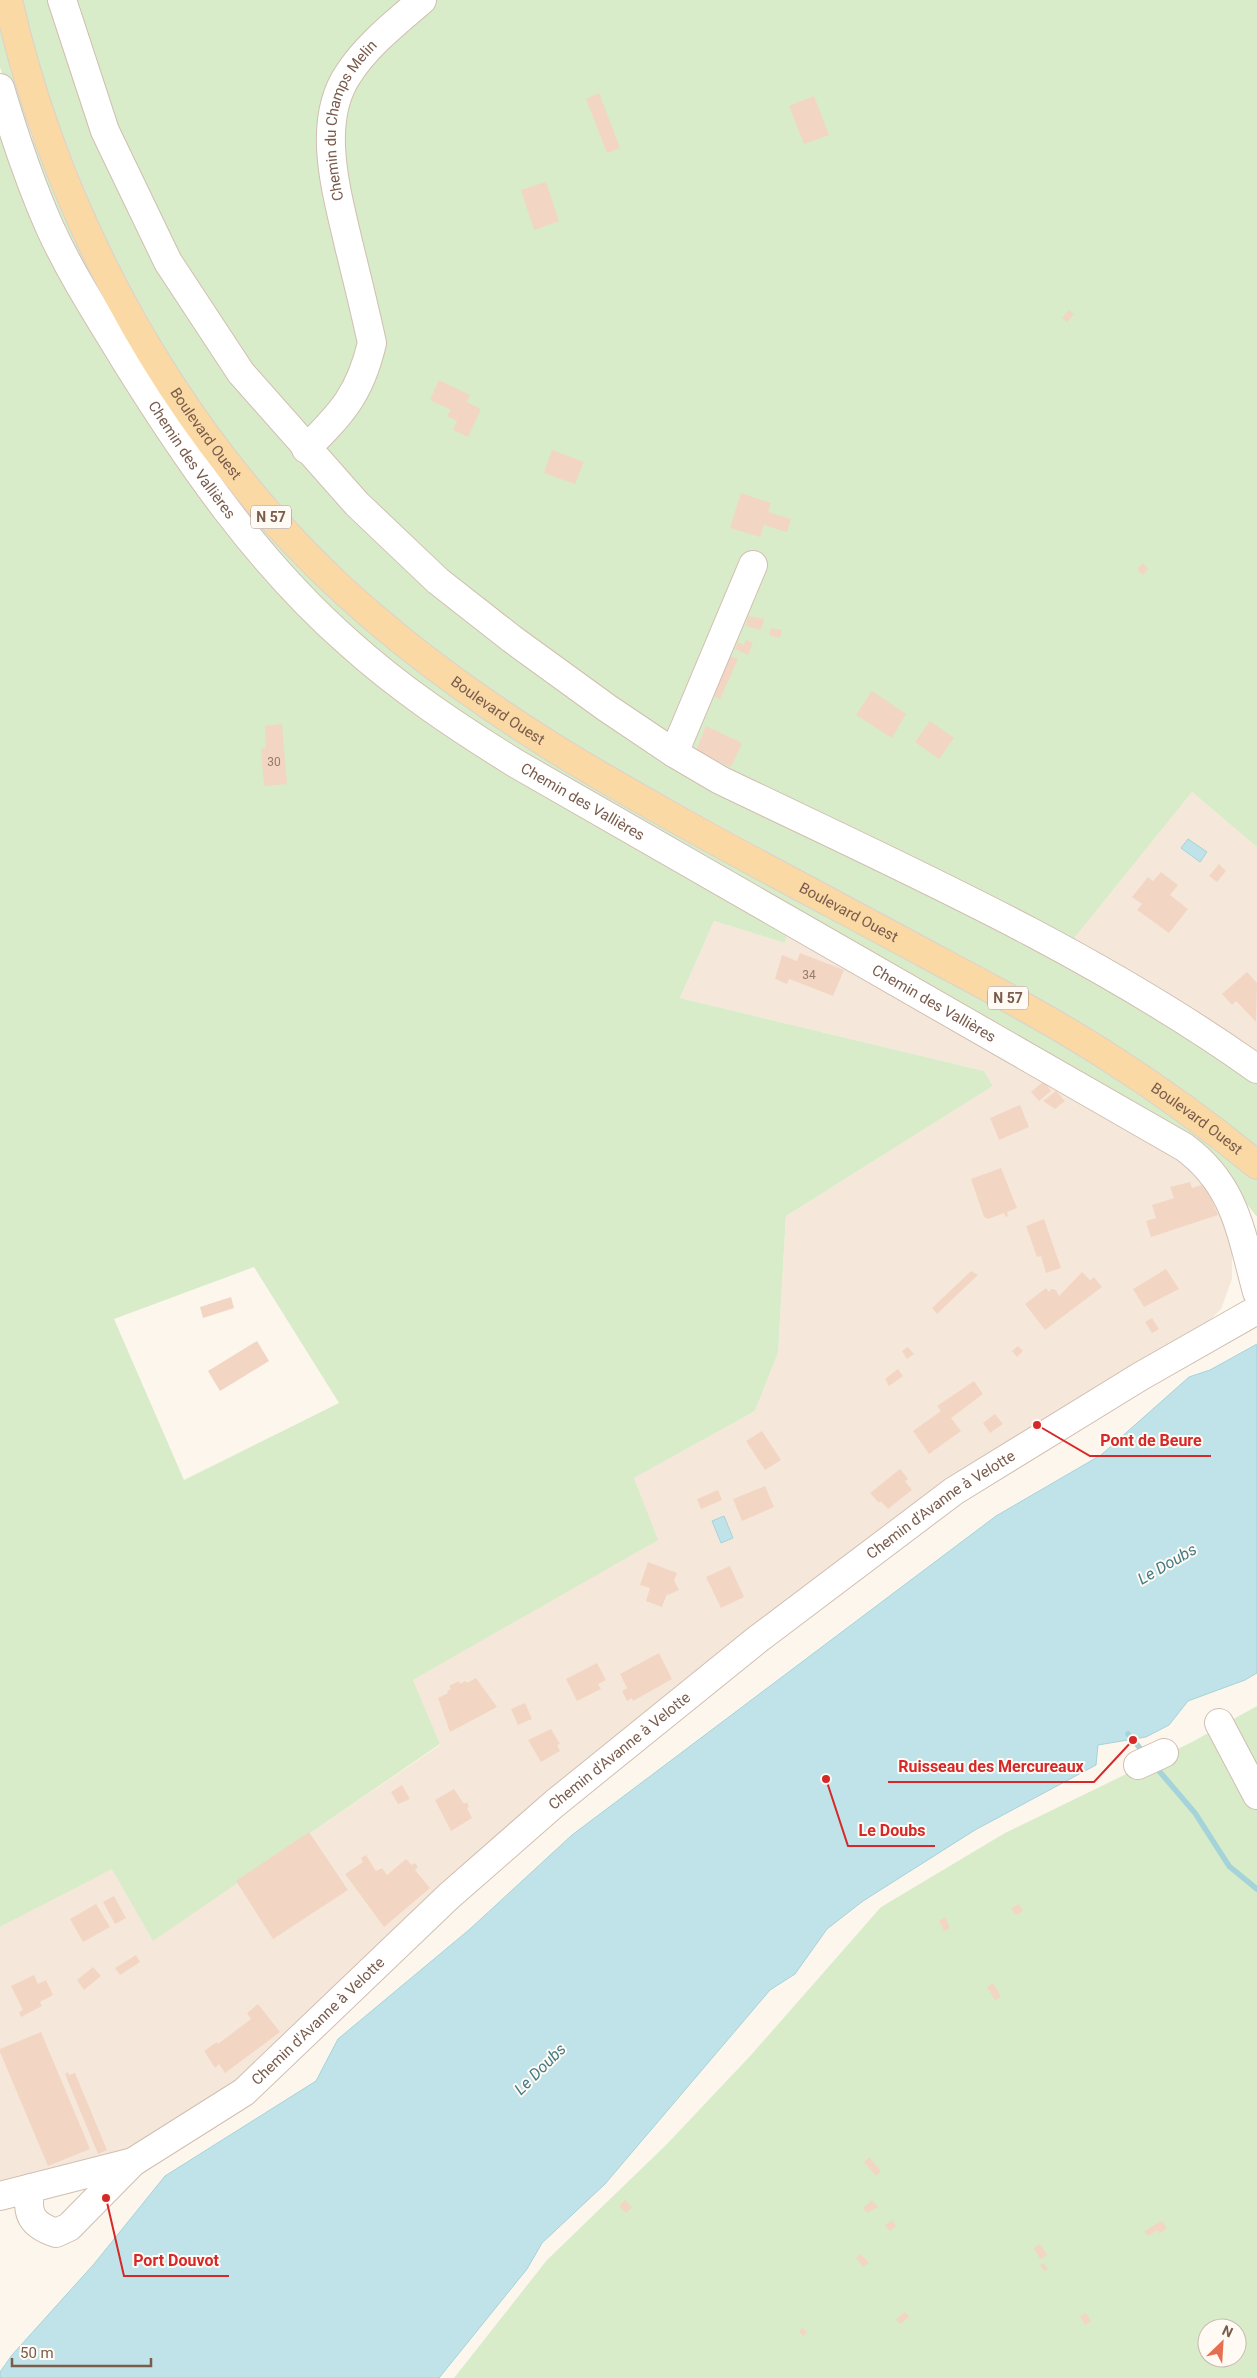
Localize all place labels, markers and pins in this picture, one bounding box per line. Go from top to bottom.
callout: Pont de Beure [1090,1425,1211,1456]
callout: Ruisseau des Mercureaux [888,1751,1094,1782]
callout: Le Doubs [848,1815,935,1846]
callout: Port Douvot [124,2245,229,2276]

